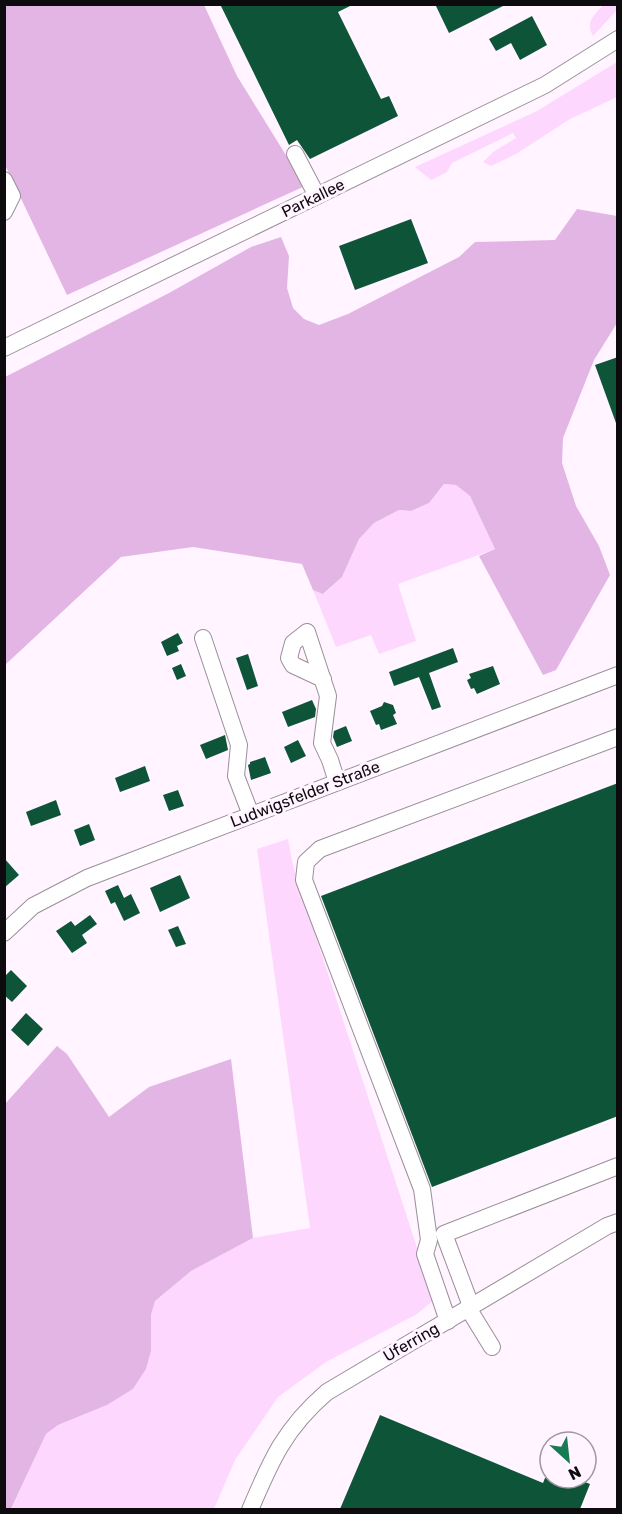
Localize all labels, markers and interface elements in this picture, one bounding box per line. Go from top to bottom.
street label: Parkallee [278,175,348,221]
street label: Ludwigsfelder Straße [228,757,382,831]
street label: Uferring [380,1318,442,1366]
north arrow [538,1430,598,1490]
text: N [565,1462,584,1484]

